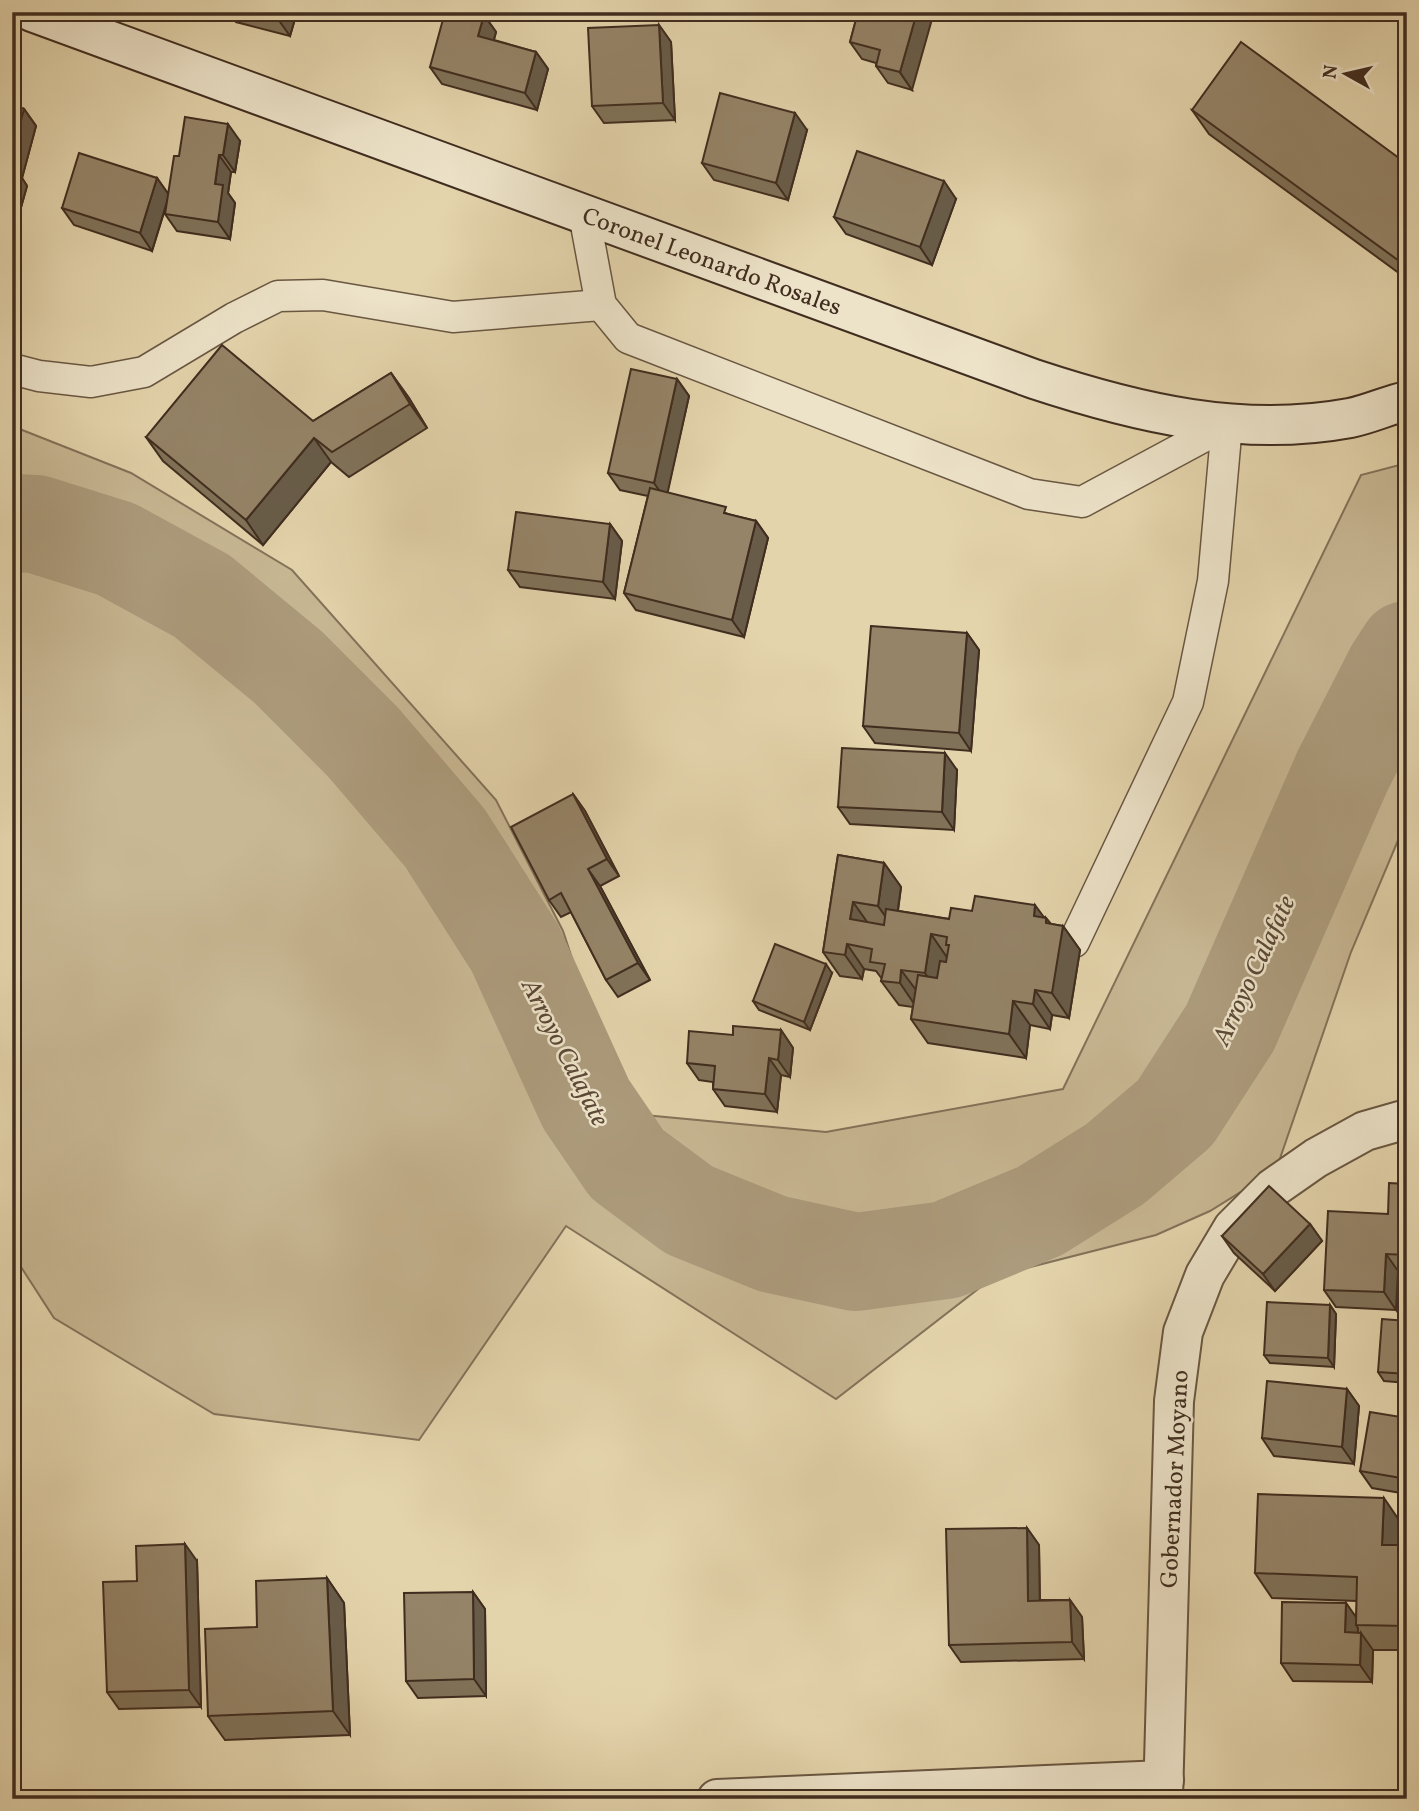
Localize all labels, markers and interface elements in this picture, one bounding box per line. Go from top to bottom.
north arrow [1310,38,1380,108]
text: N [1317,63,1345,81]
street label: Coronel Leonardo Rosales [577,200,846,326]
water label: Arroyo Calafate [1204,890,1305,1053]
water label: Arroyo Calafate [511,972,617,1133]
street label: Gobernador Moyano [1153,1369,1199,1589]

